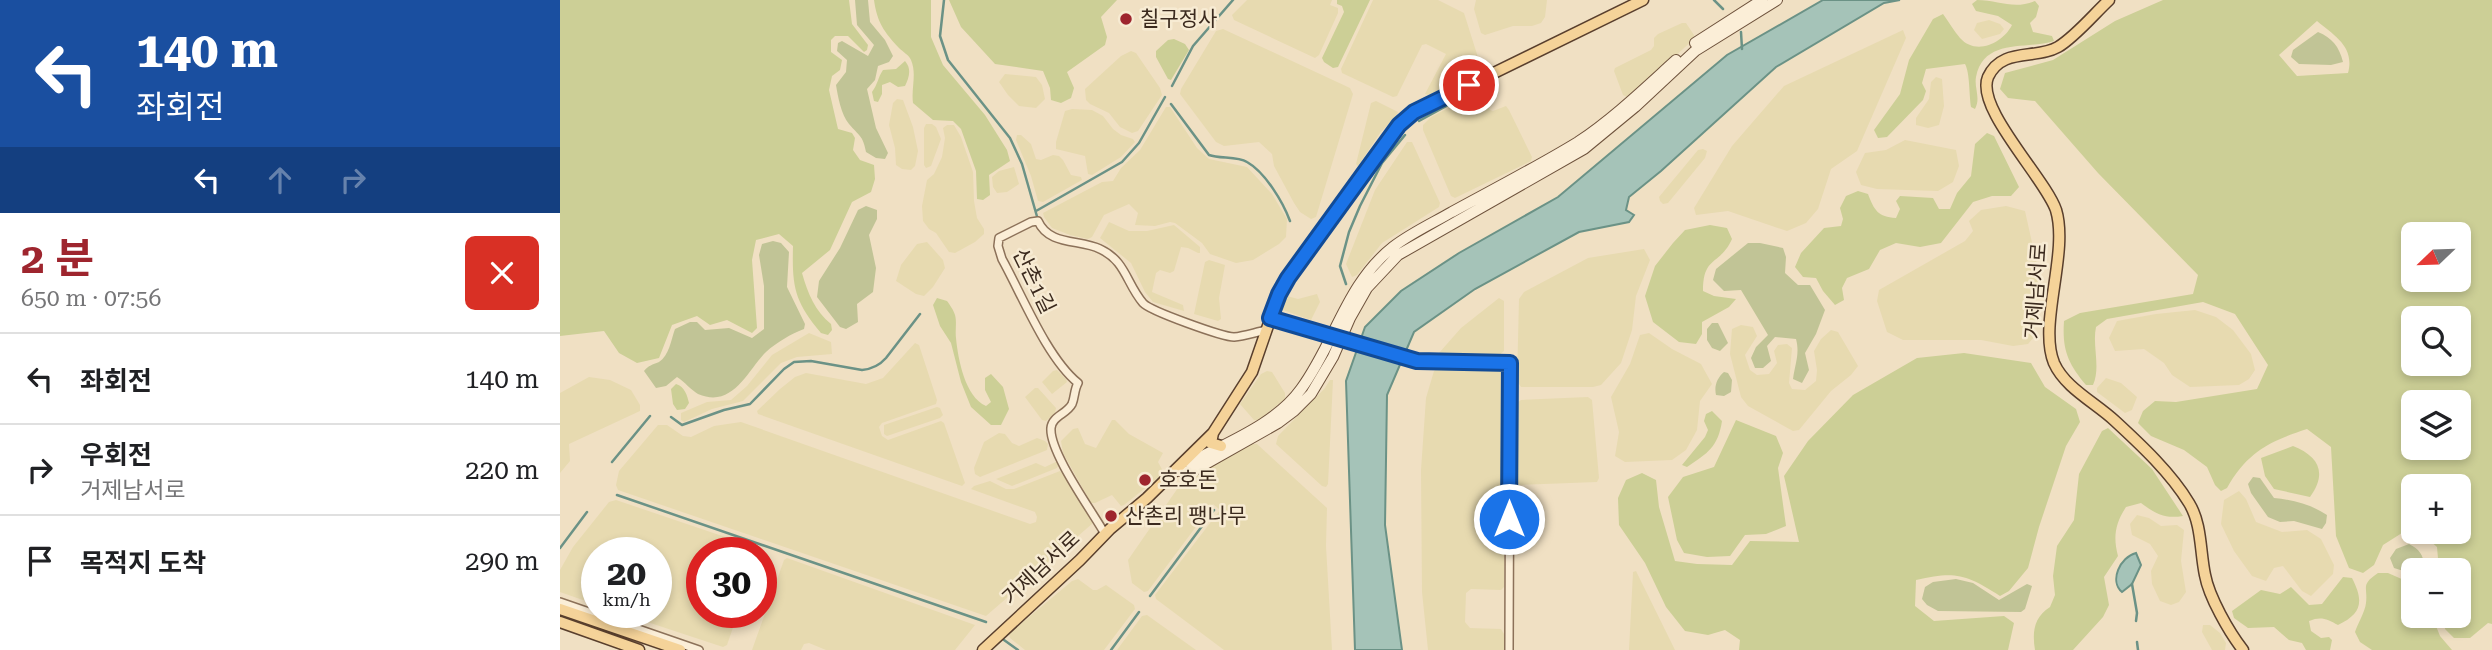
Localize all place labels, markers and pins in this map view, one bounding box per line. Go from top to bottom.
place label: 칠구정사 [1140,7,1217,31]
marker: 칠구정사 [1118,11,1134,27]
pin [1439,55,1499,115]
place label: 호호돈 [1159,468,1217,492]
marker: 호호돈 [1137,472,1153,488]
place label: 산촌리 팽나무 [1125,504,1246,528]
marker: 산촌리 팽나무 [1103,508,1119,524]

